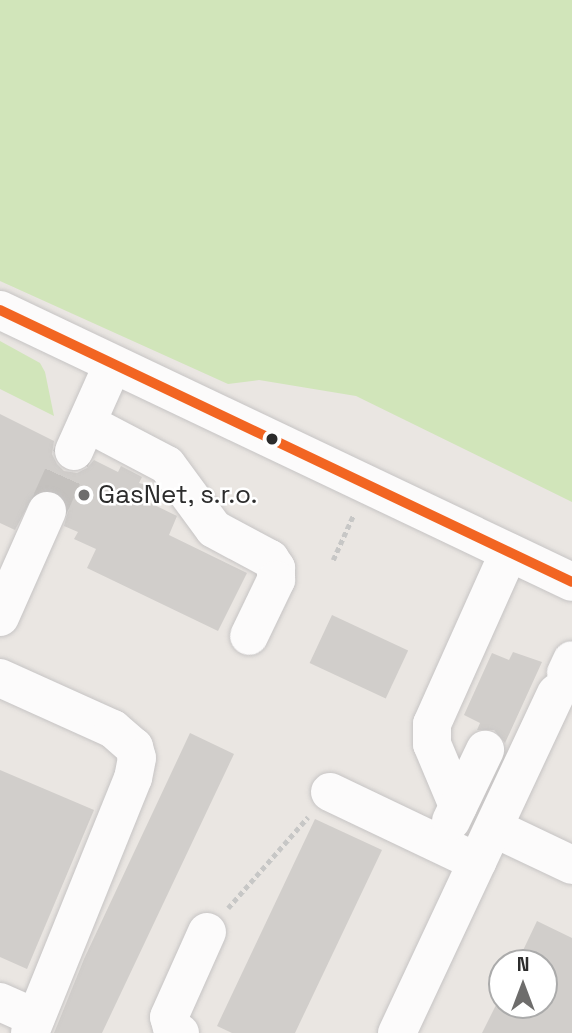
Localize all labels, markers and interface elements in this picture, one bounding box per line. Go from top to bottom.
unlabelled marker [265,432,279,446]
place label: GasNet, s.r.o. [98,479,258,511]
marker: GasNet, s.r.o. [76,487,92,503]
north arrow [488,949,558,1019]
text: N [517,952,529,977]

